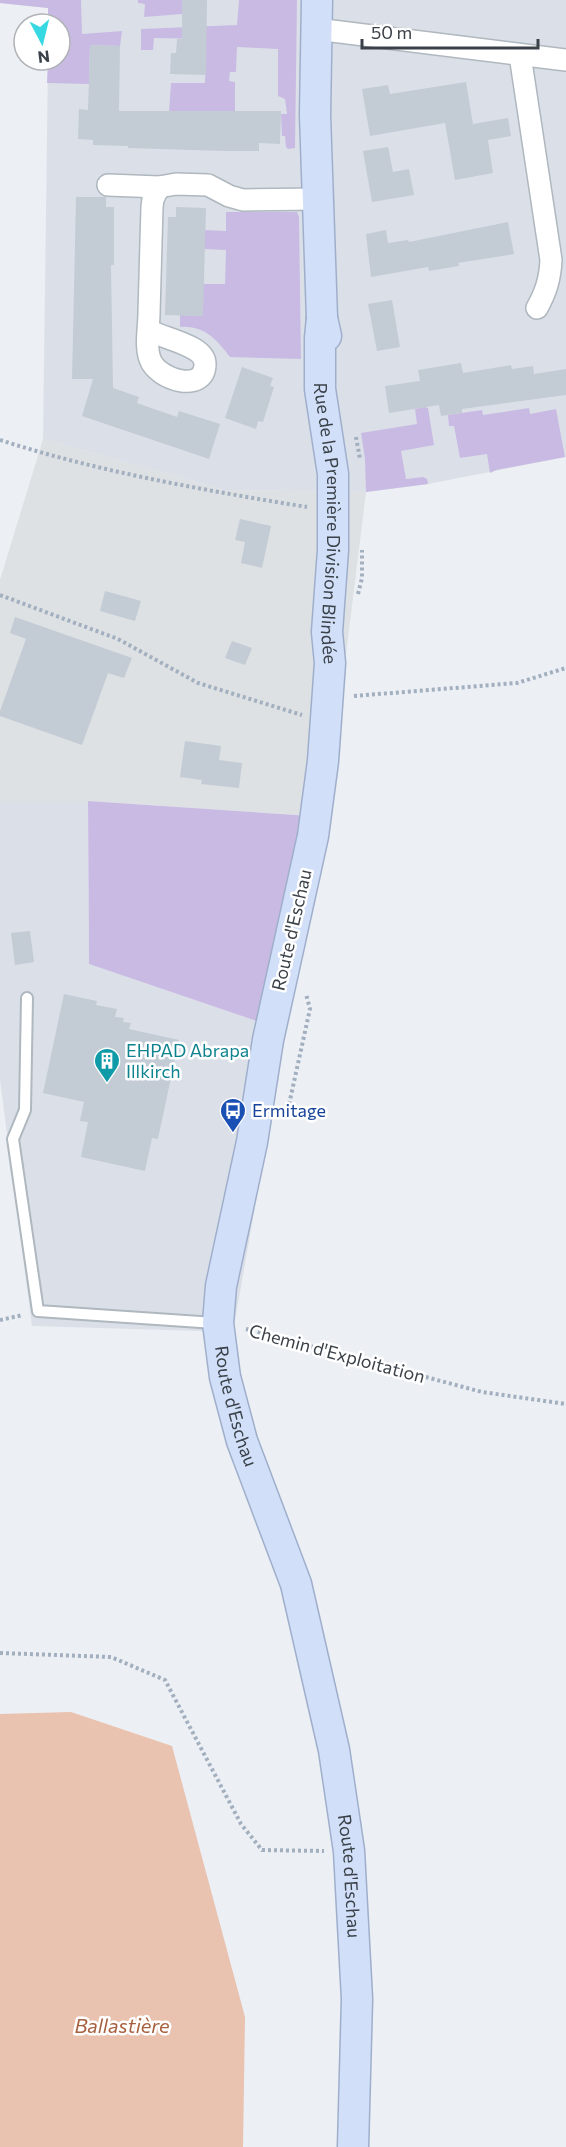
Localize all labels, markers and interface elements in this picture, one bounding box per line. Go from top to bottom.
north arrow [12,12,72,72]
scale bar [362,12,538,50]
text: 50 m [371,21,412,43]
text: N [37,47,51,68]
street label: Rue de la Première Division Blindée [310,382,345,665]
street label: Route d'Eschau [266,867,316,993]
place label: EHPAD Abrapa Illkirch [126,1039,249,1082]
building icon: EHPAD Abrapa Illkirch [92,1046,122,1084]
bus stop icon: Ermitage [218,1096,248,1134]
place label: Ermitage [252,1099,326,1121]
street label: Chemin d'Exploitation [247,1319,428,1387]
street label: Route d'Eschau [211,1344,263,1469]
street label: Route d'Eschau [334,1813,366,1939]
water label: Ballastière [74,2013,170,2037]

